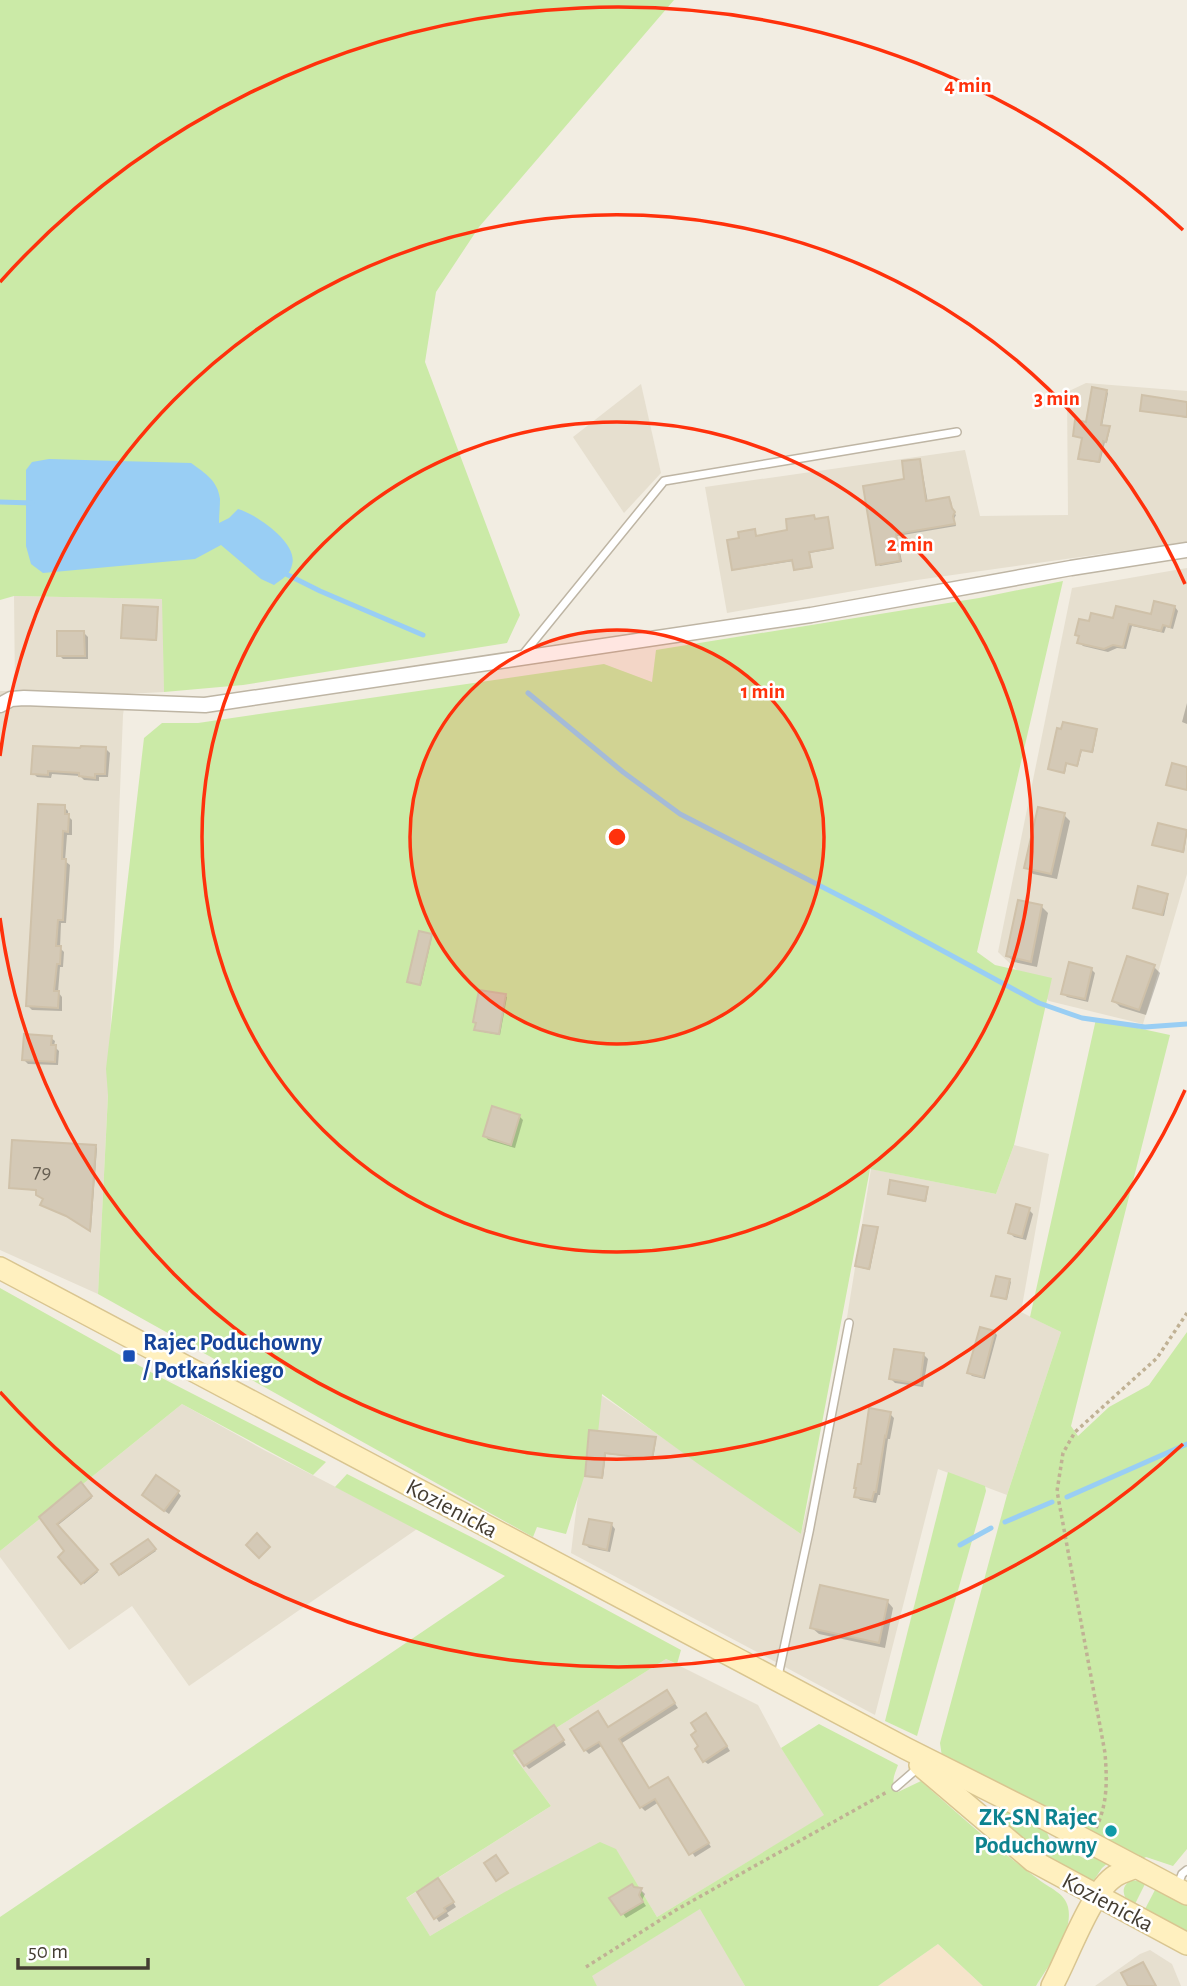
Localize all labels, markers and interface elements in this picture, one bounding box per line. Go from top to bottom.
text: 4 min [944,75,992,96]
text: 3 min [1034,388,1080,409]
text: 2 min [887,534,933,555]
text: 1 min [741,681,785,702]
centre of rings [605,825,629,849]
house number: 79 [33,1161,51,1182]
place label: Rajec Poduchowny / Potkańskiego [142,1331,323,1383]
marker: Rajec Poduchowny / Potkańskiego [121,1348,137,1364]
street label: Kozienicka [402,1475,501,1543]
place label: ZK-SN Rajec Poduchowny [974,1806,1097,1858]
marker: ZK-SN Rajec Poduchowny [1103,1823,1119,1839]
street label: Kozienicka [1058,1869,1157,1937]
scale bar [18,1926,147,1970]
text: 50 m [28,1941,68,1962]

